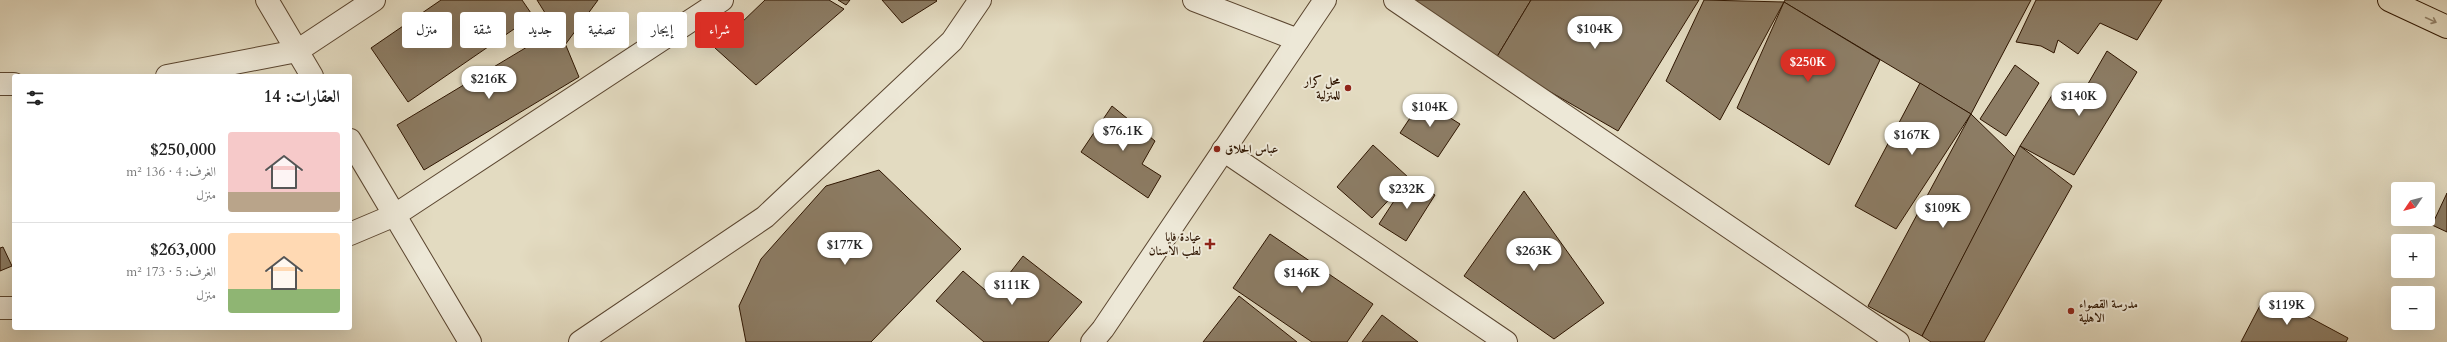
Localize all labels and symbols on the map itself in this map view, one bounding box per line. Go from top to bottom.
pin: $104K [1567,16,1623,50]
one-way arrow [2424,17,2436,24]
pin: $250K [1780,49,1836,83]
pin: $216K [461,66,517,100]
place label: محل كرار للمنزلية [1302,73,1341,103]
marker: محل كرار للمنزلية [1343,83,1353,93]
pin: $140K [2051,83,2107,117]
pin: $104K [1402,94,1458,128]
pin: $76.1K [1090,118,1156,152]
pin: $167K [1884,122,1940,156]
place label: عباس الحلاق [1225,141,1279,157]
marker: عباس الحلاق [1212,144,1222,154]
pin: $232K [1379,176,1435,210]
north arrow [2391,182,2435,226]
pin: $109K [1915,195,1971,229]
place label: عيادة فايا لطب الاسنان [1149,229,1201,259]
pin: $177K [817,232,873,266]
marker: عيادة فايا لطب الاسنان [1204,238,1216,250]
pin: $263K [1506,238,1562,272]
pin: $146K [1274,260,1330,294]
pin: $111K [984,272,1040,306]
pin: $119K [2259,292,2315,326]
place label: مدرسة القصواء الاهلية [2079,296,2138,326]
marker: مدرسة القصواء الاهلية [2066,306,2076,316]

